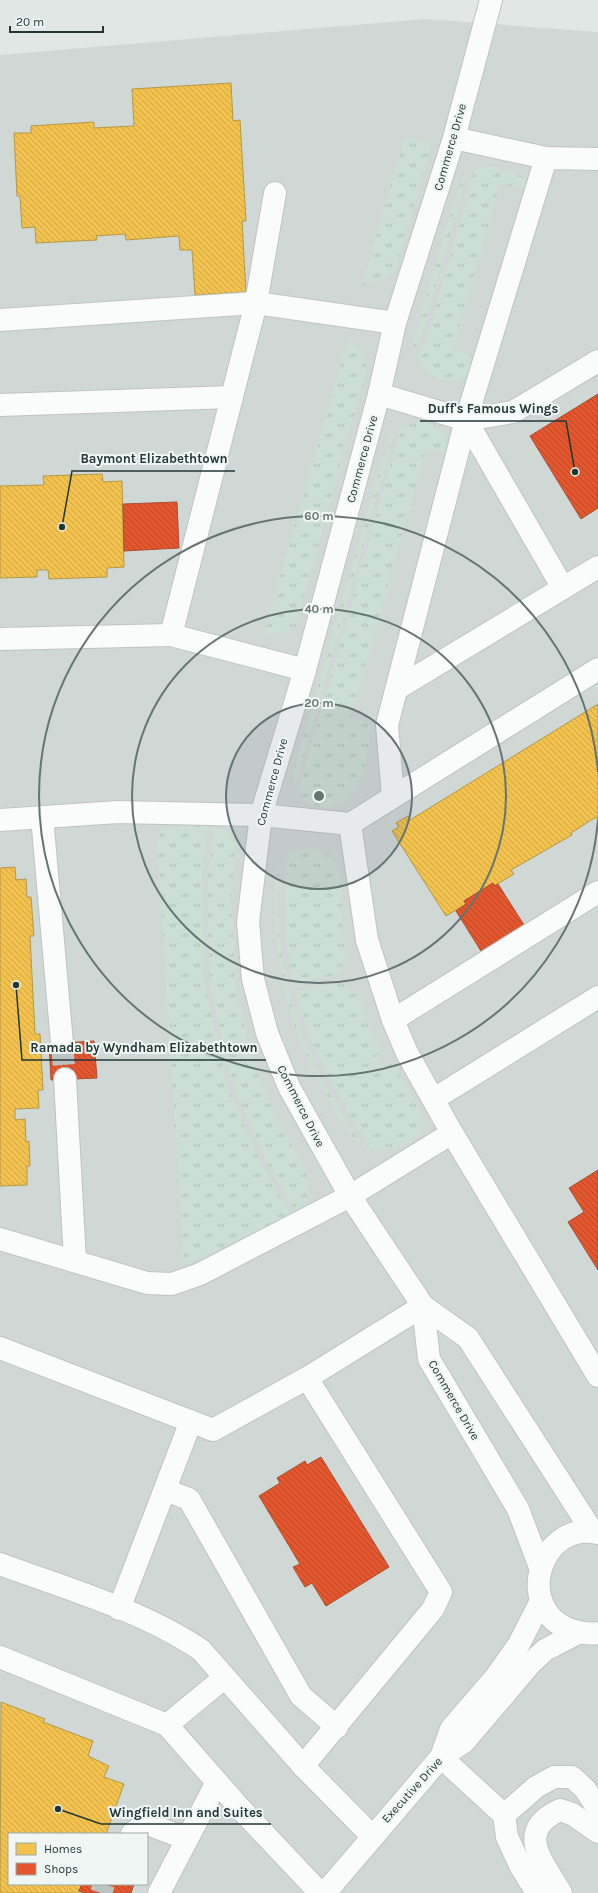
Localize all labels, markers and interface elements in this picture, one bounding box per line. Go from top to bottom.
scale bar [10,8,103,34]
text: 20 m [16,15,44,29]
street label: Commerce Drive [431,102,469,192]
callout: Duff's Famous Wings [420,396,566,421]
text: Duff's Famous Wings [428,401,558,416]
street label: Commerce Drive [344,414,380,504]
callout: Baymont Elizabethtown [72,446,235,471]
text: Baymont Elizabethtown [80,451,228,466]
text: 60 m [304,509,334,523]
text: 40 m [304,602,334,616]
text: 20 m [304,696,334,710]
street label: Commerce Drive [254,737,290,827]
centre of rings [312,789,326,803]
callout: Ramada by Wyndham Elizabethtown [22,1035,266,1060]
text: Ramada by Wyndham Elizabethtown [30,1040,258,1055]
street label: Commerce Drive [274,1063,328,1149]
street label: Commerce Drive [425,1357,483,1443]
street label: Executive Drive [379,1754,445,1826]
callout: Wingfield Inn and Suites [101,1799,271,1824]
text: Wingfield Inn and Suites [109,1805,263,1820]
legend [8,1833,148,1885]
text: Homes [44,1842,82,1856]
text: Shops [44,1862,78,1876]

